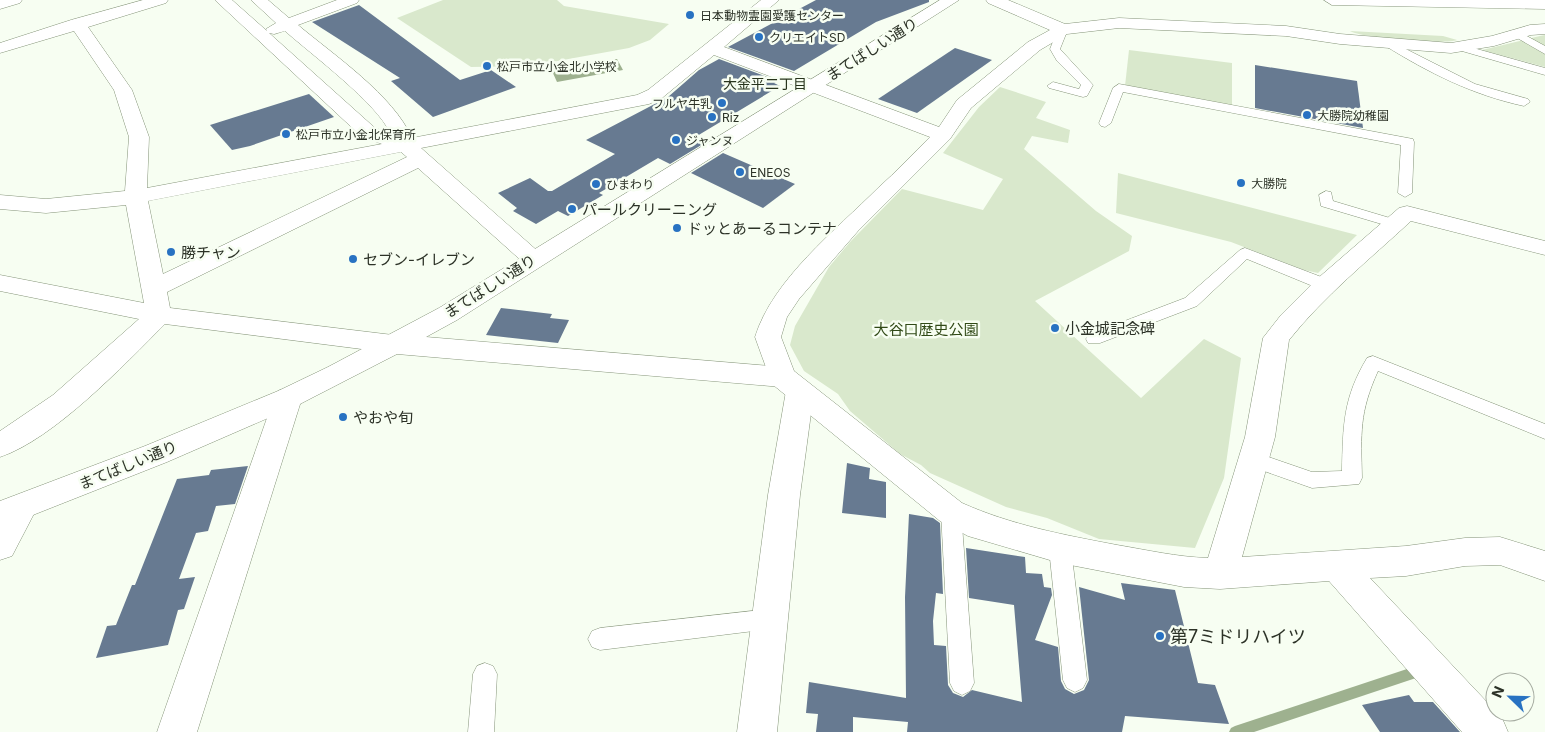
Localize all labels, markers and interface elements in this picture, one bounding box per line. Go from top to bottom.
place label: 日本動物霊園愛護センター [700,8,844,23]
marker: 日本動物霊園愛護センター [684,9,696,21]
street label: まてばしい通り [823,13,921,85]
place label: クリエイトSD [769,30,845,45]
marker: クリエイトSD [753,31,765,43]
place label: 松戸市立小金北小学校 [497,59,617,74]
marker: 松戸市立小金北小学校 [481,60,493,72]
district label: 大金平二丁目 [723,75,807,92]
place label: フルヤ牛乳 [652,96,712,111]
marker: フルヤ牛乳 [716,97,728,109]
place label: 大勝院幼稚園 [1317,108,1389,123]
marker: 大勝院幼稚園 [1301,109,1313,121]
place label: Riz [722,110,739,125]
marker: Riz [706,111,718,123]
place label: 松戸市立小金北保育所 [296,127,416,142]
marker: 松戸市立小金北保育所 [280,128,292,140]
place label: ジャンヌ [686,133,733,148]
marker: ジャンヌ [670,134,682,146]
place label: ENEOS [750,165,791,180]
marker: ENEOS [734,166,746,178]
place label: 大勝院 [1251,176,1287,191]
place label: ひまわり [606,177,654,192]
marker: 大勝院 [1235,177,1247,189]
marker: ひまわり [590,178,602,190]
place label: パールクリーニング [582,200,717,219]
marker: パールクリーニング [566,203,578,215]
place label: ドッとあーるコンテナ [687,219,837,238]
marker: ドッとあーるコンテナ [671,222,683,234]
place label: 勝チャン [181,243,241,262]
marker: 勝チャン [165,246,177,258]
place label: セブン-イレブン [363,250,475,269]
street label: まてばしい通り [441,250,539,322]
marker: セブン-イレブン [347,253,359,265]
place label: 小金城記念碑 [1065,319,1155,338]
park label: 大谷口歴史公園 [873,320,979,339]
marker: 小金城記念碑 [1049,322,1061,334]
place label: やおや旬 [353,408,413,427]
marker: やおや旬 [337,411,349,423]
street label: まてばしい通り [76,437,180,493]
place label: 第7ミドリハイツ [1170,626,1306,647]
marker: 第7ミドリハイツ [1154,630,1166,642]
north arrow [1485,672,1535,722]
text: N [1488,683,1507,700]

